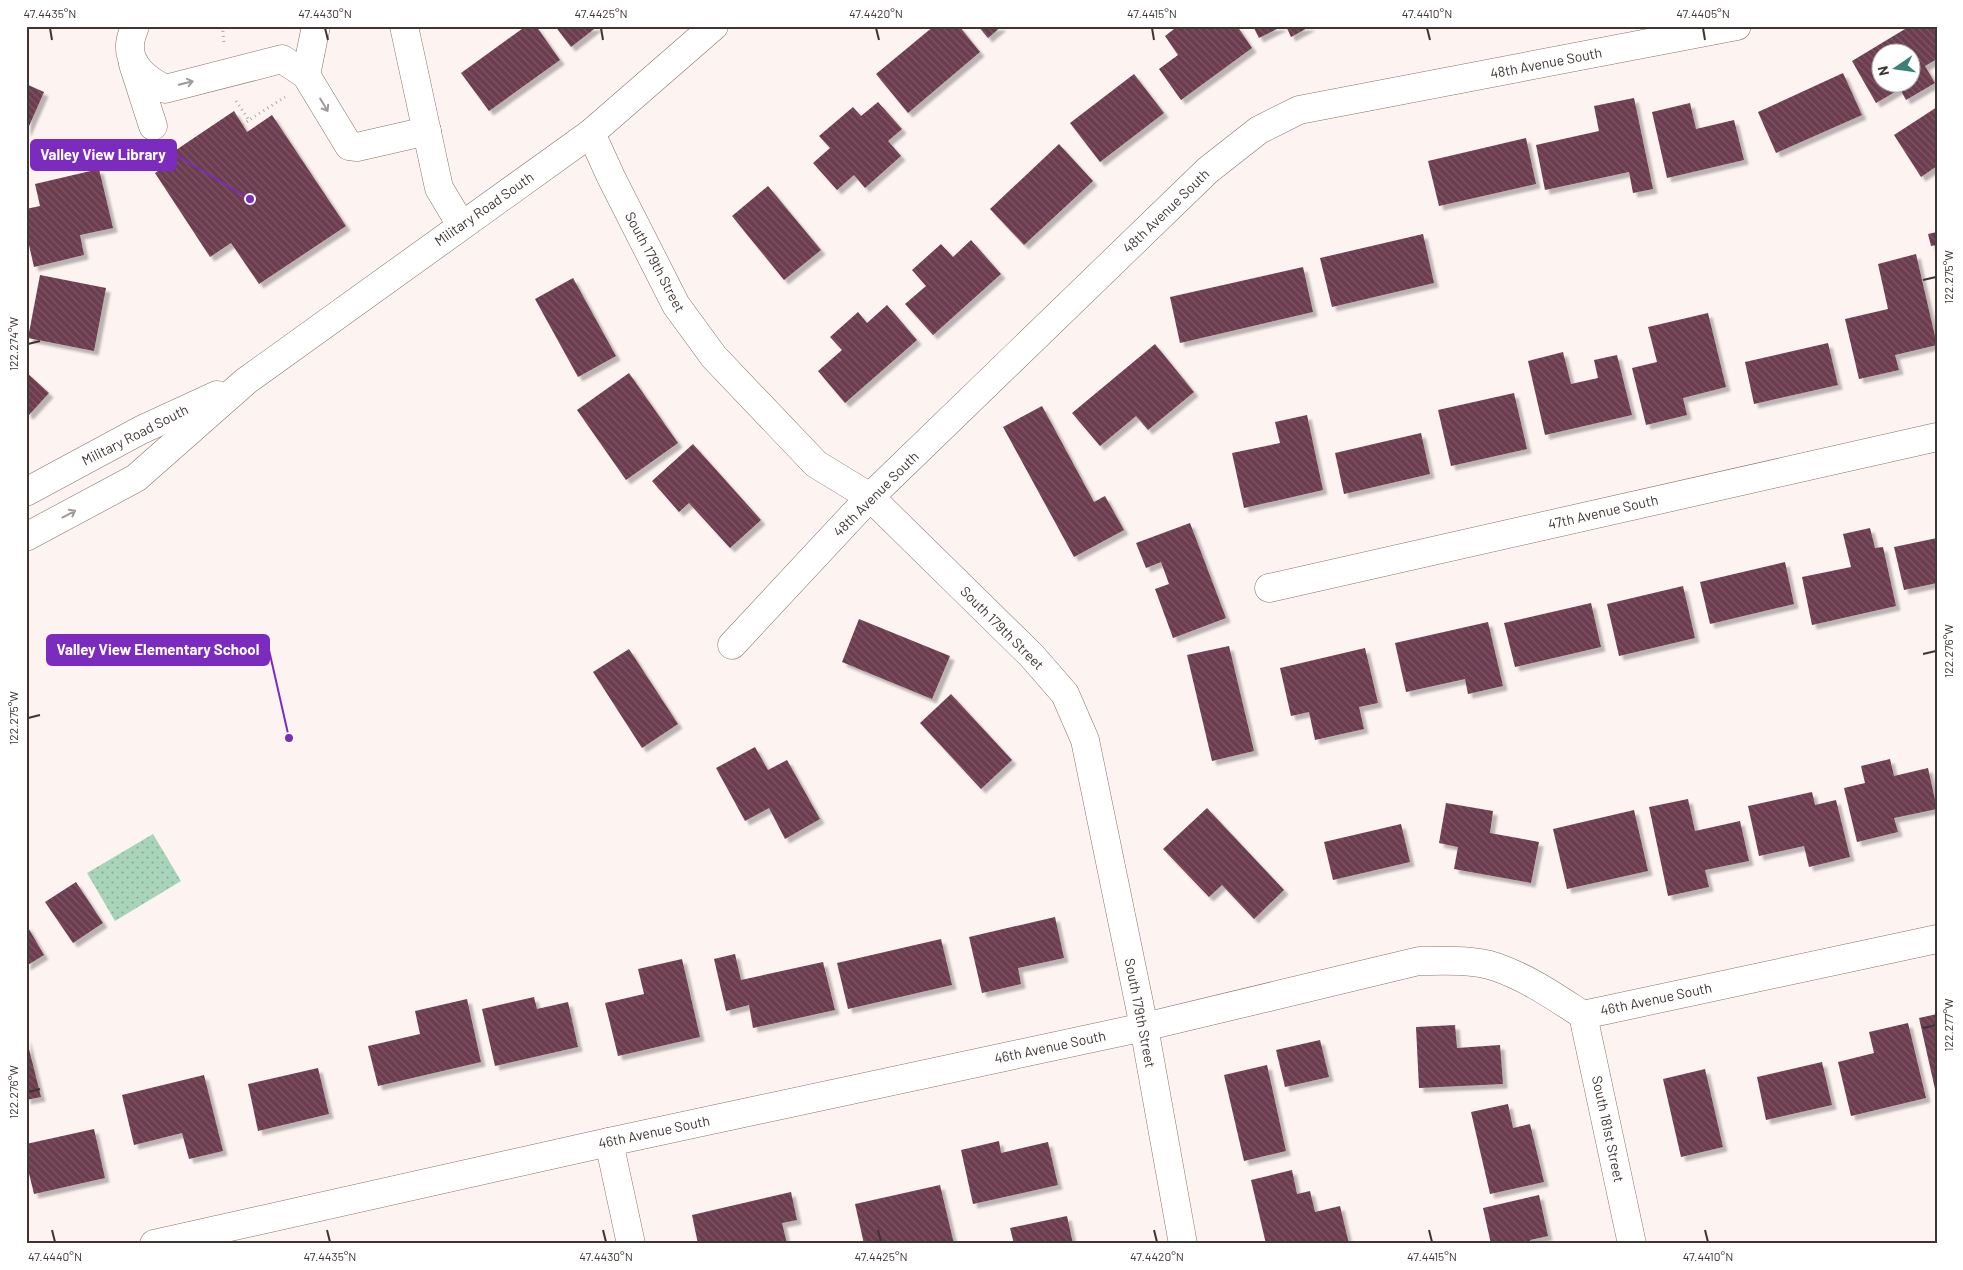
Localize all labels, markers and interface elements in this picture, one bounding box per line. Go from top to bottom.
text: 47.4435°N [24,6,76,20]
text: 47.4430°N [298,6,352,20]
text: 47.4425°N [574,6,628,20]
text: 47.4420°N [849,6,903,20]
text: 47.4415°N [1127,6,1177,20]
text: 47.4410°N [1402,6,1452,20]
text: 47.4405°N [1676,6,1730,20]
north arrow [1870,42,1920,92]
street label: 48th Avenue South [1488,43,1603,82]
text: N [1874,65,1892,77]
one-way arrow [178,78,194,87]
one-way arrow [319,98,330,112]
callout: Valley View Library [31,140,176,170]
text: Valley View Library [40,145,166,163]
street label: 48th Avenue South [1119,165,1212,256]
street label: Military Road South [431,168,537,249]
street label: South 179th Street [622,209,689,315]
text: 122.275°W [1941,250,1955,304]
text: 122.274°W [6,316,20,371]
street label: Military Road South [79,400,191,469]
street label: 48th Avenue South [829,447,922,540]
street label: 47th Avenue South [1546,491,1660,532]
one-way arrow [62,509,77,519]
street label: South 179th Street [957,582,1048,673]
text: 122.276°W [1941,624,1955,678]
callout: Valley View Elementary School [47,635,269,665]
text: Valley View Elementary School [57,640,259,658]
text: 122.275°W [6,691,20,745]
street label: South 179th Street [1122,957,1159,1069]
street label: 46th Avenue South [1599,978,1713,1019]
text: 122.277°W [1941,998,1955,1052]
street label: 46th Avenue South [993,1026,1107,1067]
text: 122.276°W [6,1065,20,1119]
street label: South 181st Street [1589,1074,1628,1184]
street label: 46th Avenue South [597,1111,711,1152]
text: 47.4440°N [28,1249,82,1263]
text: 47.4435°N [304,1249,356,1263]
text: 47.4430°N [579,1249,633,1263]
text: 47.4425°N [854,1249,908,1263]
text: 47.4420°N [1130,1249,1184,1263]
text: 47.4415°N [1407,1249,1457,1263]
text: 47.4410°N [1683,1249,1733,1263]

